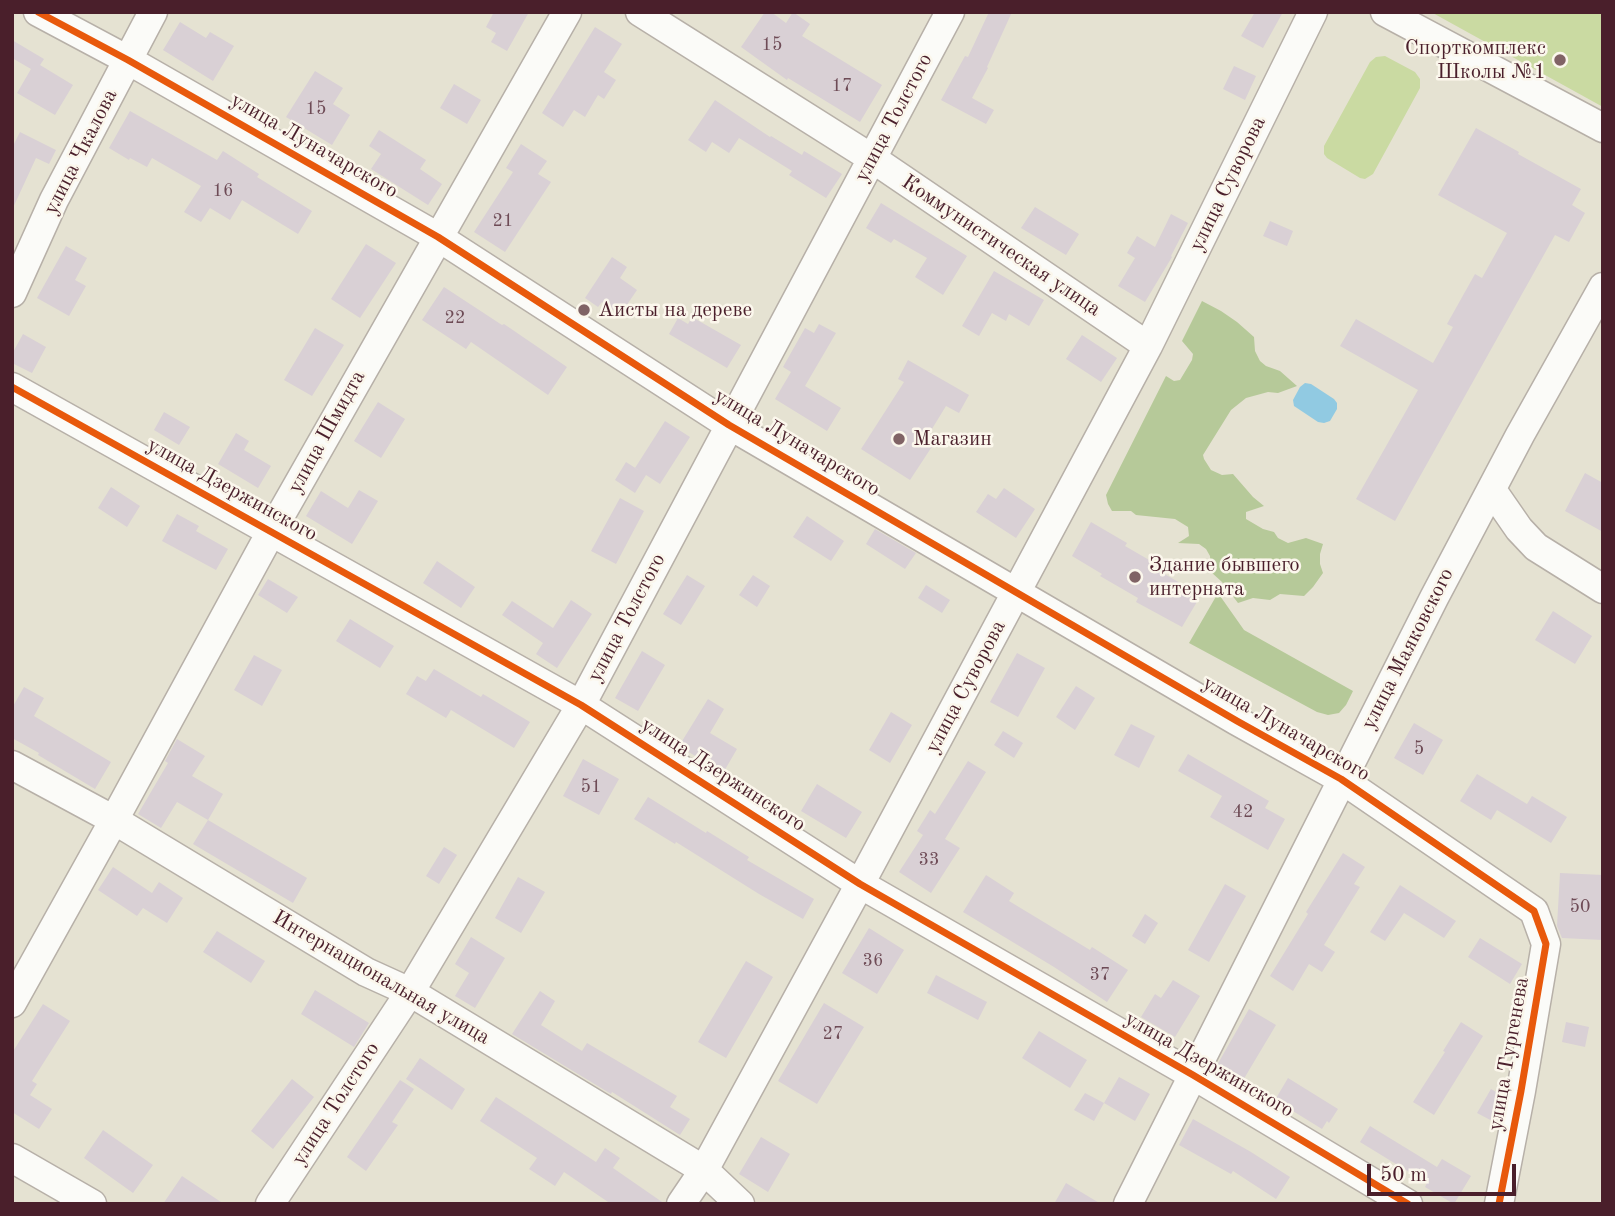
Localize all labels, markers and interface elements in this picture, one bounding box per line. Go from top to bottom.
house number: 15 [762,34,782,56]
place label: Спорткомплекс Школы №1 [1405,35,1546,85]
street label: улица Толстого [850,49,938,187]
marker: Спорткомплекс Школы №1 [1552,52,1568,68]
house number: 17 [832,75,852,97]
street label: улица Чкалова [39,85,123,219]
street label: улица Луначарского [226,88,402,204]
house number: 15 [306,98,326,120]
street label: улица Суворова [1184,112,1272,256]
street label: Коммунистическая улица [897,170,1105,322]
house number: 16 [213,180,233,202]
house number: 21 [493,210,513,232]
place label: Аисты на дереве [598,297,752,323]
marker: Аисты на дереве [576,302,592,318]
house number: 22 [445,307,465,329]
street label: улица Шмидта [283,366,371,498]
street label: улица Луначарского [709,383,885,503]
place label: Магазин [913,426,992,452]
marker: Магазин [891,431,907,447]
street label: улица Дзержинского [142,433,322,547]
street label: улица Толстого [583,549,671,687]
place label: Здание бывшего интерната [1149,552,1300,602]
street label: улица Маяковского [1356,564,1460,734]
marker: Здание бывшего интерната [1127,569,1143,585]
street label: улица Суворова [920,616,1012,758]
street label: улица Луначарского [1198,671,1374,787]
street label: улица Дзержинского [636,712,810,838]
house number: 5 [1414,738,1424,760]
house number: 51 [581,776,601,798]
house number: 42 [1233,801,1253,823]
house number: 33 [919,849,939,871]
house number: 50 [1570,896,1590,918]
street label: Интернациональная улица [268,905,494,1051]
house number: 36 [863,950,883,972]
house number: 37 [1090,964,1110,986]
street label: улица Тургенева [1483,975,1535,1133]
street label: улица Дзержинского [1120,1006,1298,1124]
house number: 27 [823,1023,843,1045]
street label: улица Толстого [287,1038,385,1170]
scale bar [1370,1150,1519,1194]
text: 50 m [1380,1165,1427,1186]

